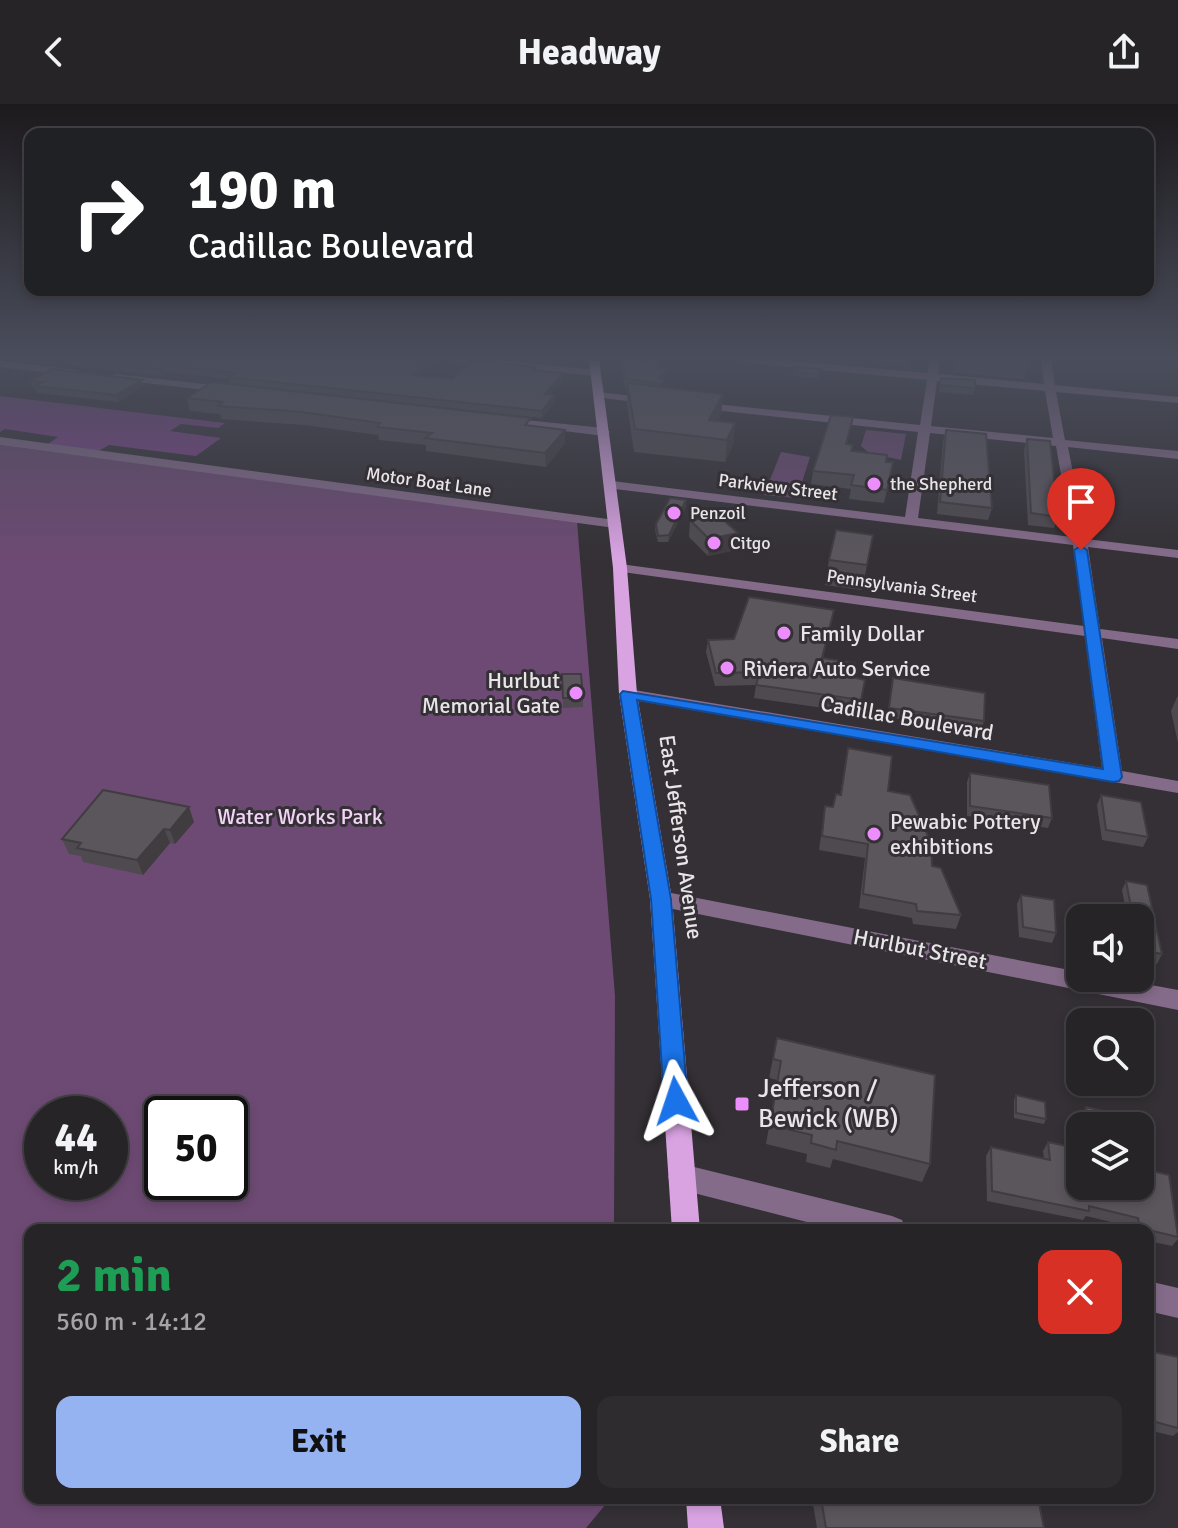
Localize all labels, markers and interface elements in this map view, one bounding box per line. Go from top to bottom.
icon: back [32,30,76,74]
text: Headway [517,30,661,75]
icon: share [1102,30,1146,74]
text: 190 m [188,155,336,224]
icon: right [56,160,160,264]
text: Cadillac Boulevard [188,224,475,269]
street label: Motor Boat Lane [365,462,493,502]
pin [1047,468,1115,550]
street label: Parkview Street [717,469,839,505]
place label: the Shepherd [890,473,992,495]
marker: the Shepherd [865,475,883,493]
icon: arrive [1059,480,1103,524]
place label: Penzoil [690,502,746,524]
marker: Penzoil [665,504,683,522]
place label: Citgo [730,532,771,554]
marker: Citgo [705,534,723,552]
street label: Pennsylvania Street [825,565,979,607]
place label: Family Dollar [800,620,924,647]
marker: Family Dollar [775,624,793,642]
place label: Riviera Auto Service [743,655,931,682]
marker: Riviera Auto Service [718,659,736,677]
place label: Hurlbut Memorial Gate [422,667,560,719]
marker: Hurlbut Memorial Gate [567,684,585,702]
street label: Cadillac Boulevard [818,689,996,747]
street label: East Jefferson Avenue [653,733,709,941]
park label: Water Works Park [217,803,383,830]
place label: Pewabic Pottery exhibitions [890,808,1041,860]
marker: Pewabic Pottery exhibitions [865,825,883,843]
map controls [1066,904,1154,1200]
button: sound [1066,904,1154,992]
street label: Hurlbut Street [851,923,989,975]
button: search [1066,1008,1154,1096]
position arrow [634,1059,718,1143]
place label: Jefferson / Bewick (WB) [758,1073,899,1135]
marker: Jefferson / Bewick (WB) [733,1095,751,1113]
speed limit sign: 50 [144,1096,248,1200]
button: layers [1066,1112,1154,1200]
text: 44 [54,1113,98,1163]
text: km/h [53,1155,99,1180]
text: 2 min [56,1246,172,1305]
button: close [1038,1250,1122,1334]
text: 560 m · 14:12 [56,1306,207,1338]
button: Exit [56,1396,581,1488]
button: Share [597,1396,1122,1488]

